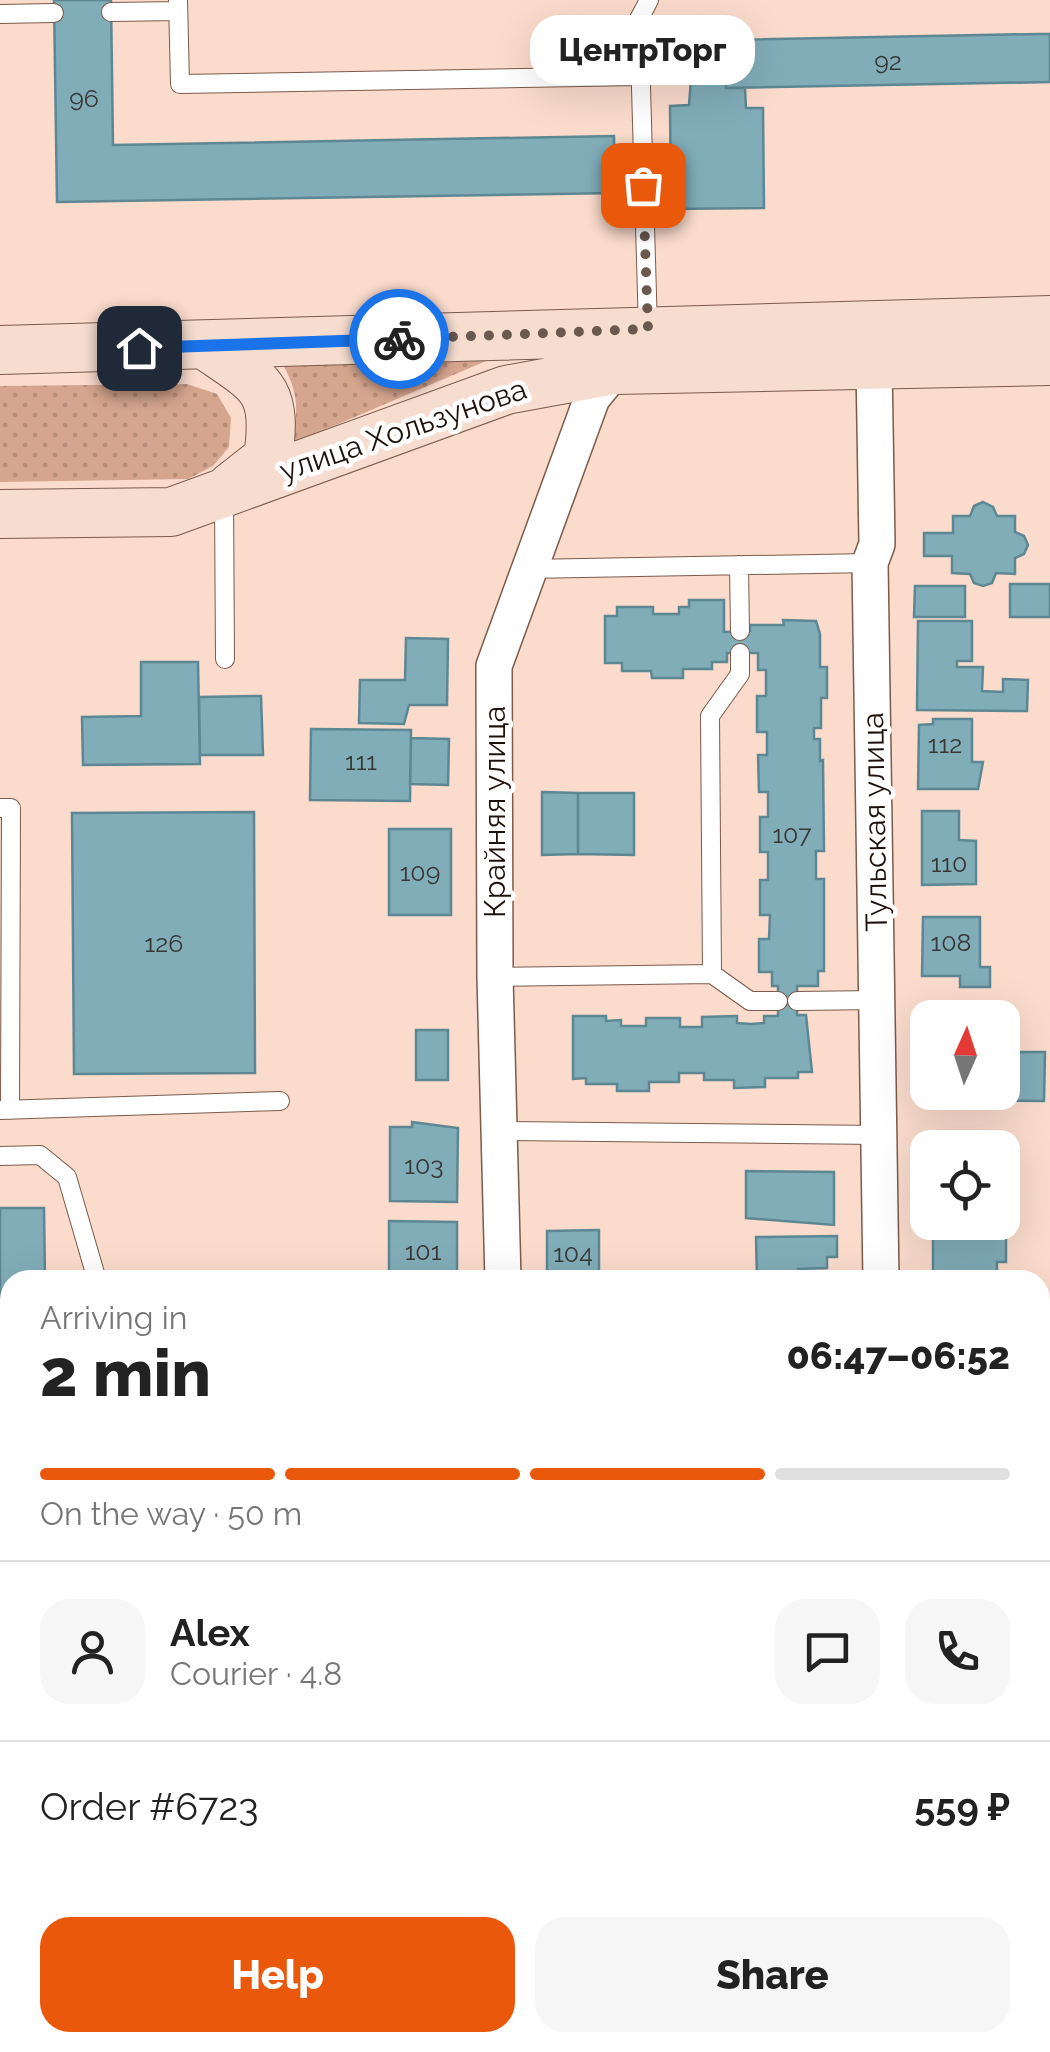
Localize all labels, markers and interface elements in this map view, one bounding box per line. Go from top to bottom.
callout: ЦентрТорг [530,15,756,85]
text: ЦентрТорг [559,31,726,68]
house number: 92 [874,46,902,76]
house number: 96 [69,83,99,113]
pin [601,143,686,228]
icon: bag [616,158,671,213]
courier [349,289,449,389]
pin [97,306,182,391]
icon: bike [372,312,427,367]
icon: home [112,321,167,376]
street label: улица Хользунова [275,371,531,488]
street label: Крайняя улица [477,706,512,918]
street label: Тульская улица [855,712,894,932]
house number: 112 [928,729,962,759]
house number: 111 [345,746,377,776]
house number: 107 [772,819,812,849]
house number: 110 [931,848,967,878]
house number: 109 [400,857,440,887]
house number: 108 [931,927,971,957]
house number: 126 [145,928,183,958]
north arrow [910,1000,1020,1110]
map controls [910,1000,1020,1240]
button: locate [910,1130,1020,1240]
house number: 103 [404,1150,444,1180]
house number: 101 [405,1236,442,1266]
house number: 104 [553,1238,593,1268]
text: Arriving in [40,1299,187,1336]
text: 06:47–06:52 [787,1333,1010,1378]
text: 2 min [40,1335,211,1411]
text: On the way · 50 m [40,1495,302,1532]
button: person [40,1599,145,1704]
button: chat [775,1599,880,1704]
button: phone [905,1599,1010,1704]
text: Alex [170,1610,250,1655]
text: Courier · 4.8 [170,1655,342,1692]
text: Order #6723 [40,1784,258,1829]
text: 559 ₽ [914,1784,1010,1829]
button: Help [40,1917,515,2032]
button: Share [535,1917,1010,2032]

